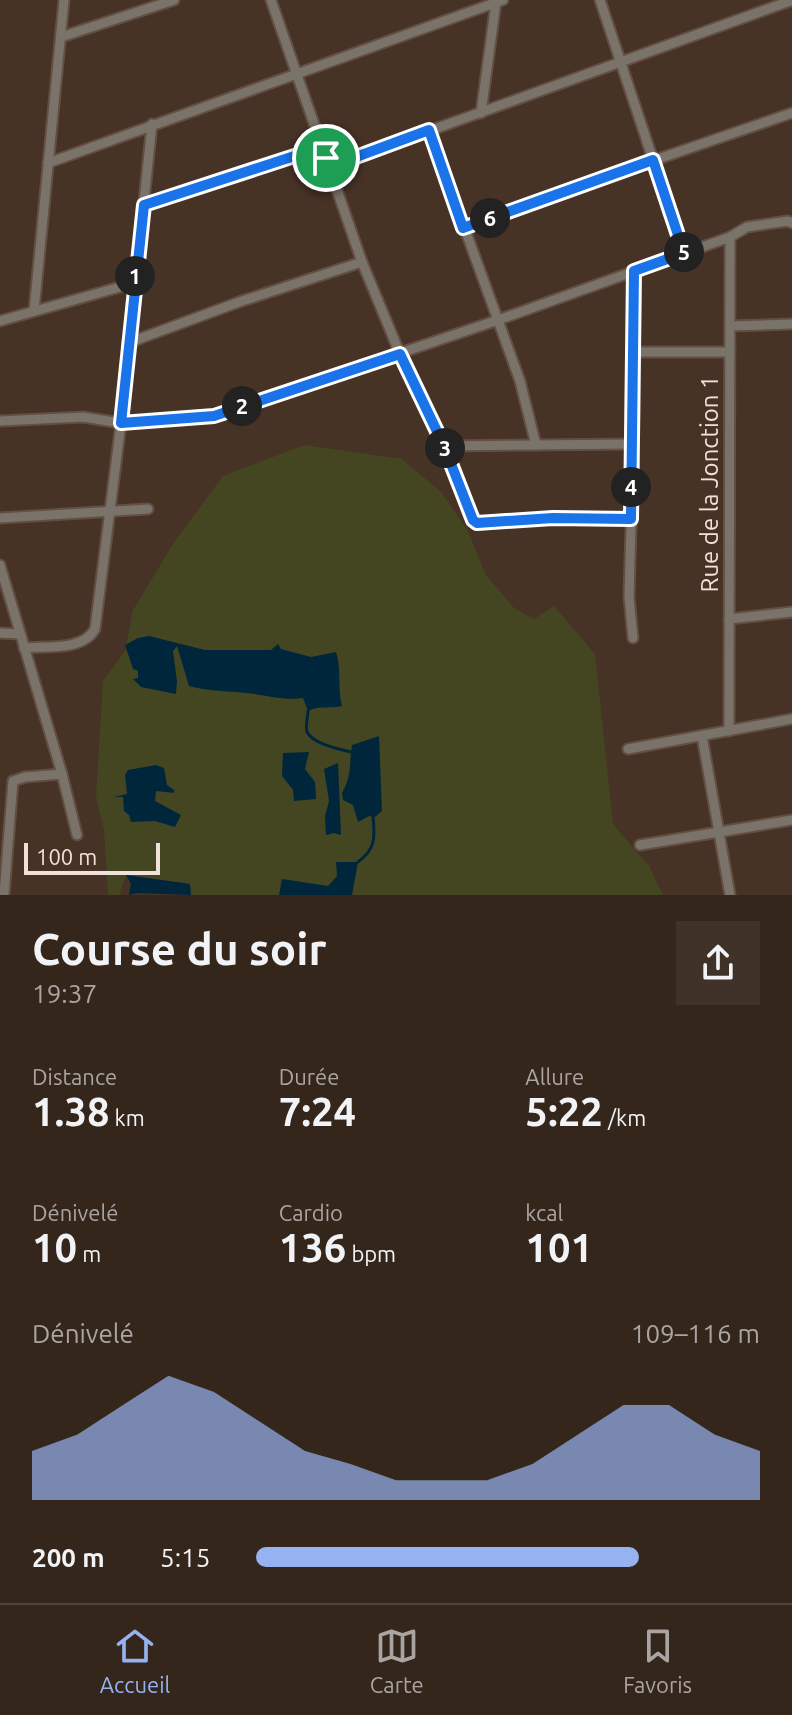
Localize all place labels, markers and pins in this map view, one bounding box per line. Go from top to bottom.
pin [292,124,360,192]
pin: 6 [470,198,510,238]
pin: 5 [664,232,704,272]
pin: 1 [115,256,155,296]
pin: 2 [222,386,262,426]
pin: 3 [425,428,465,468]
pin: 4 [611,467,651,507]

